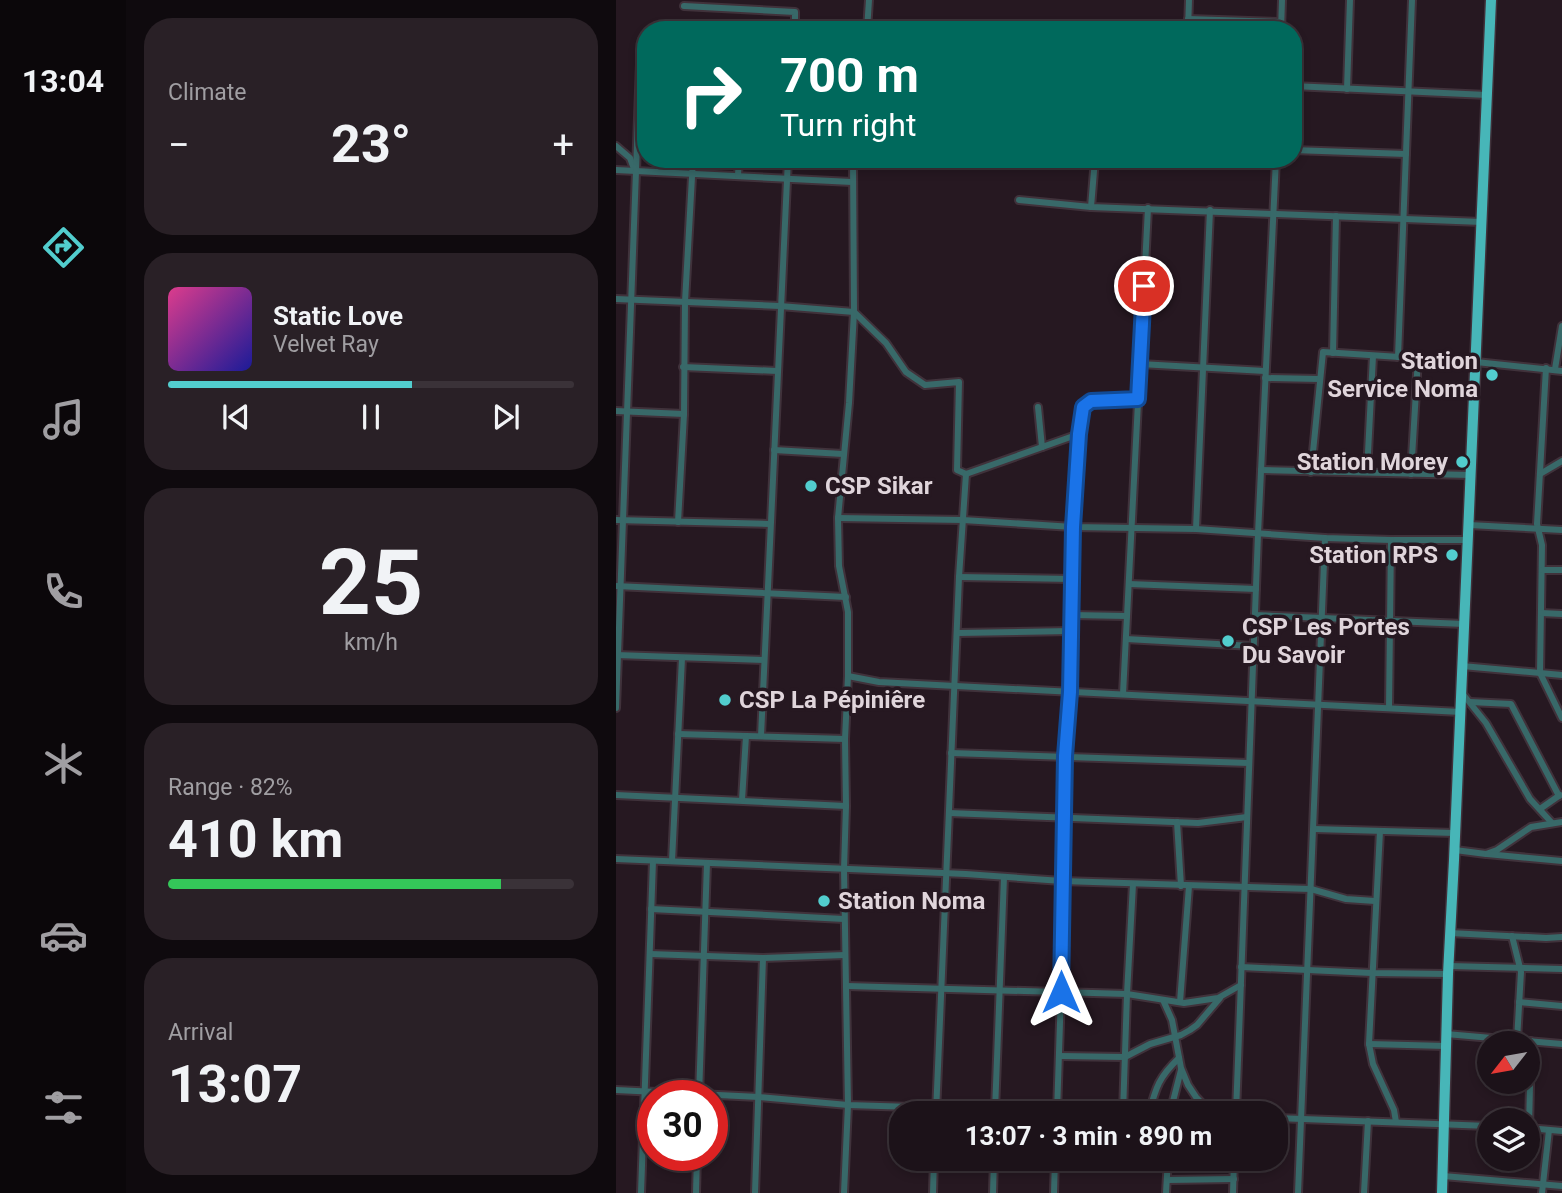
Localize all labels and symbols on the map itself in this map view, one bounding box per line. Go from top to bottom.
pin [1114,256,1174,316]
place label: Station Service Noma [1327,347,1478,403]
marker: Station Service Noma [1484,367,1500,383]
place label: Station Morey [1297,448,1449,476]
marker: Station Morey [1454,454,1470,470]
place label: CSP Sikar [825,472,933,500]
marker: CSP Sikar [803,478,819,494]
place label: Station RPS [1309,541,1438,569]
marker: Station RPS [1444,547,1460,563]
place label: CSP Les Portes Du Savoir [1242,613,1410,669]
marker: CSP Les Portes Du Savoir [1220,633,1236,649]
place label: CSP La Pépiniêre [739,686,925,714]
marker: CSP La Pépiniêre [717,692,733,708]
place label: Station Noma [838,887,985,915]
marker: Station Noma [816,893,832,909]
position arrow [1024,955,1098,1029]
north arrow [1477,1031,1540,1094]
speed limit sign: 30 [637,1080,728,1171]

